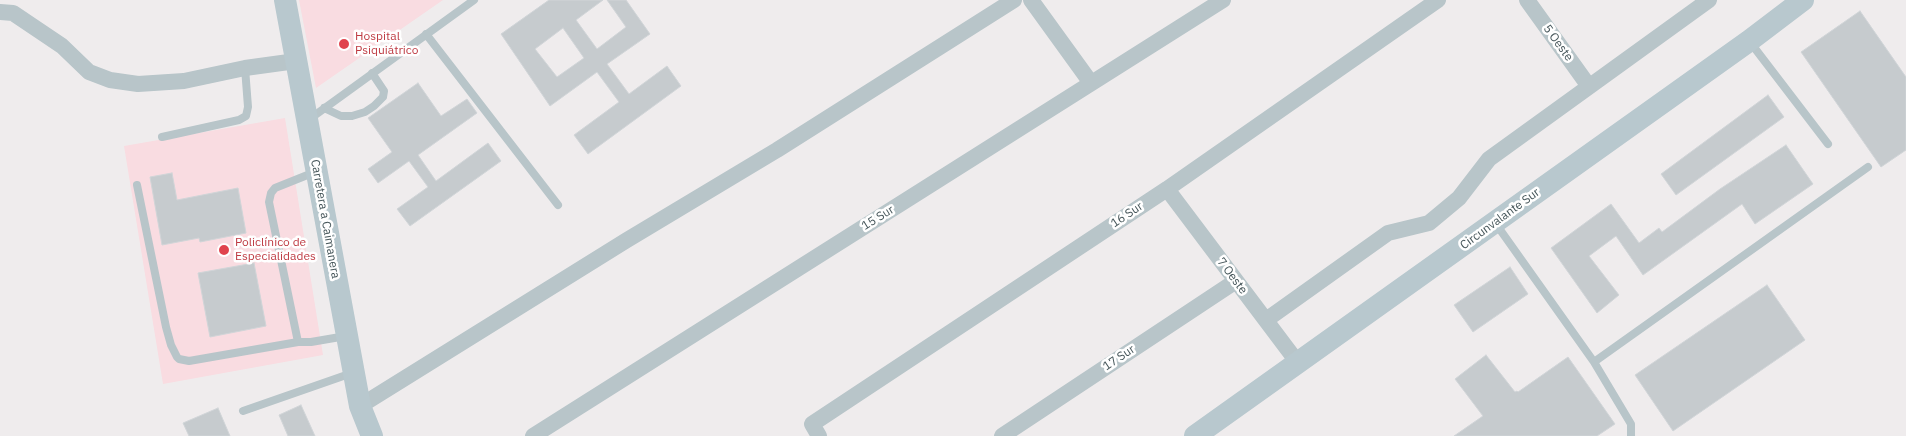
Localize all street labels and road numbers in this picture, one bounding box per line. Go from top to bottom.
street label: 5 Oeste [1540,22,1576,64]
street label: Carretera a Caimanera [307,158,343,280]
street label: Circunvalante Sur [1457,185,1543,253]
street label: 16 Sur [1108,199,1146,231]
street label: 15 Sur [859,203,897,233]
street label: 7 Oeste [1214,255,1250,297]
street label: 17 Sur [1100,342,1138,374]

